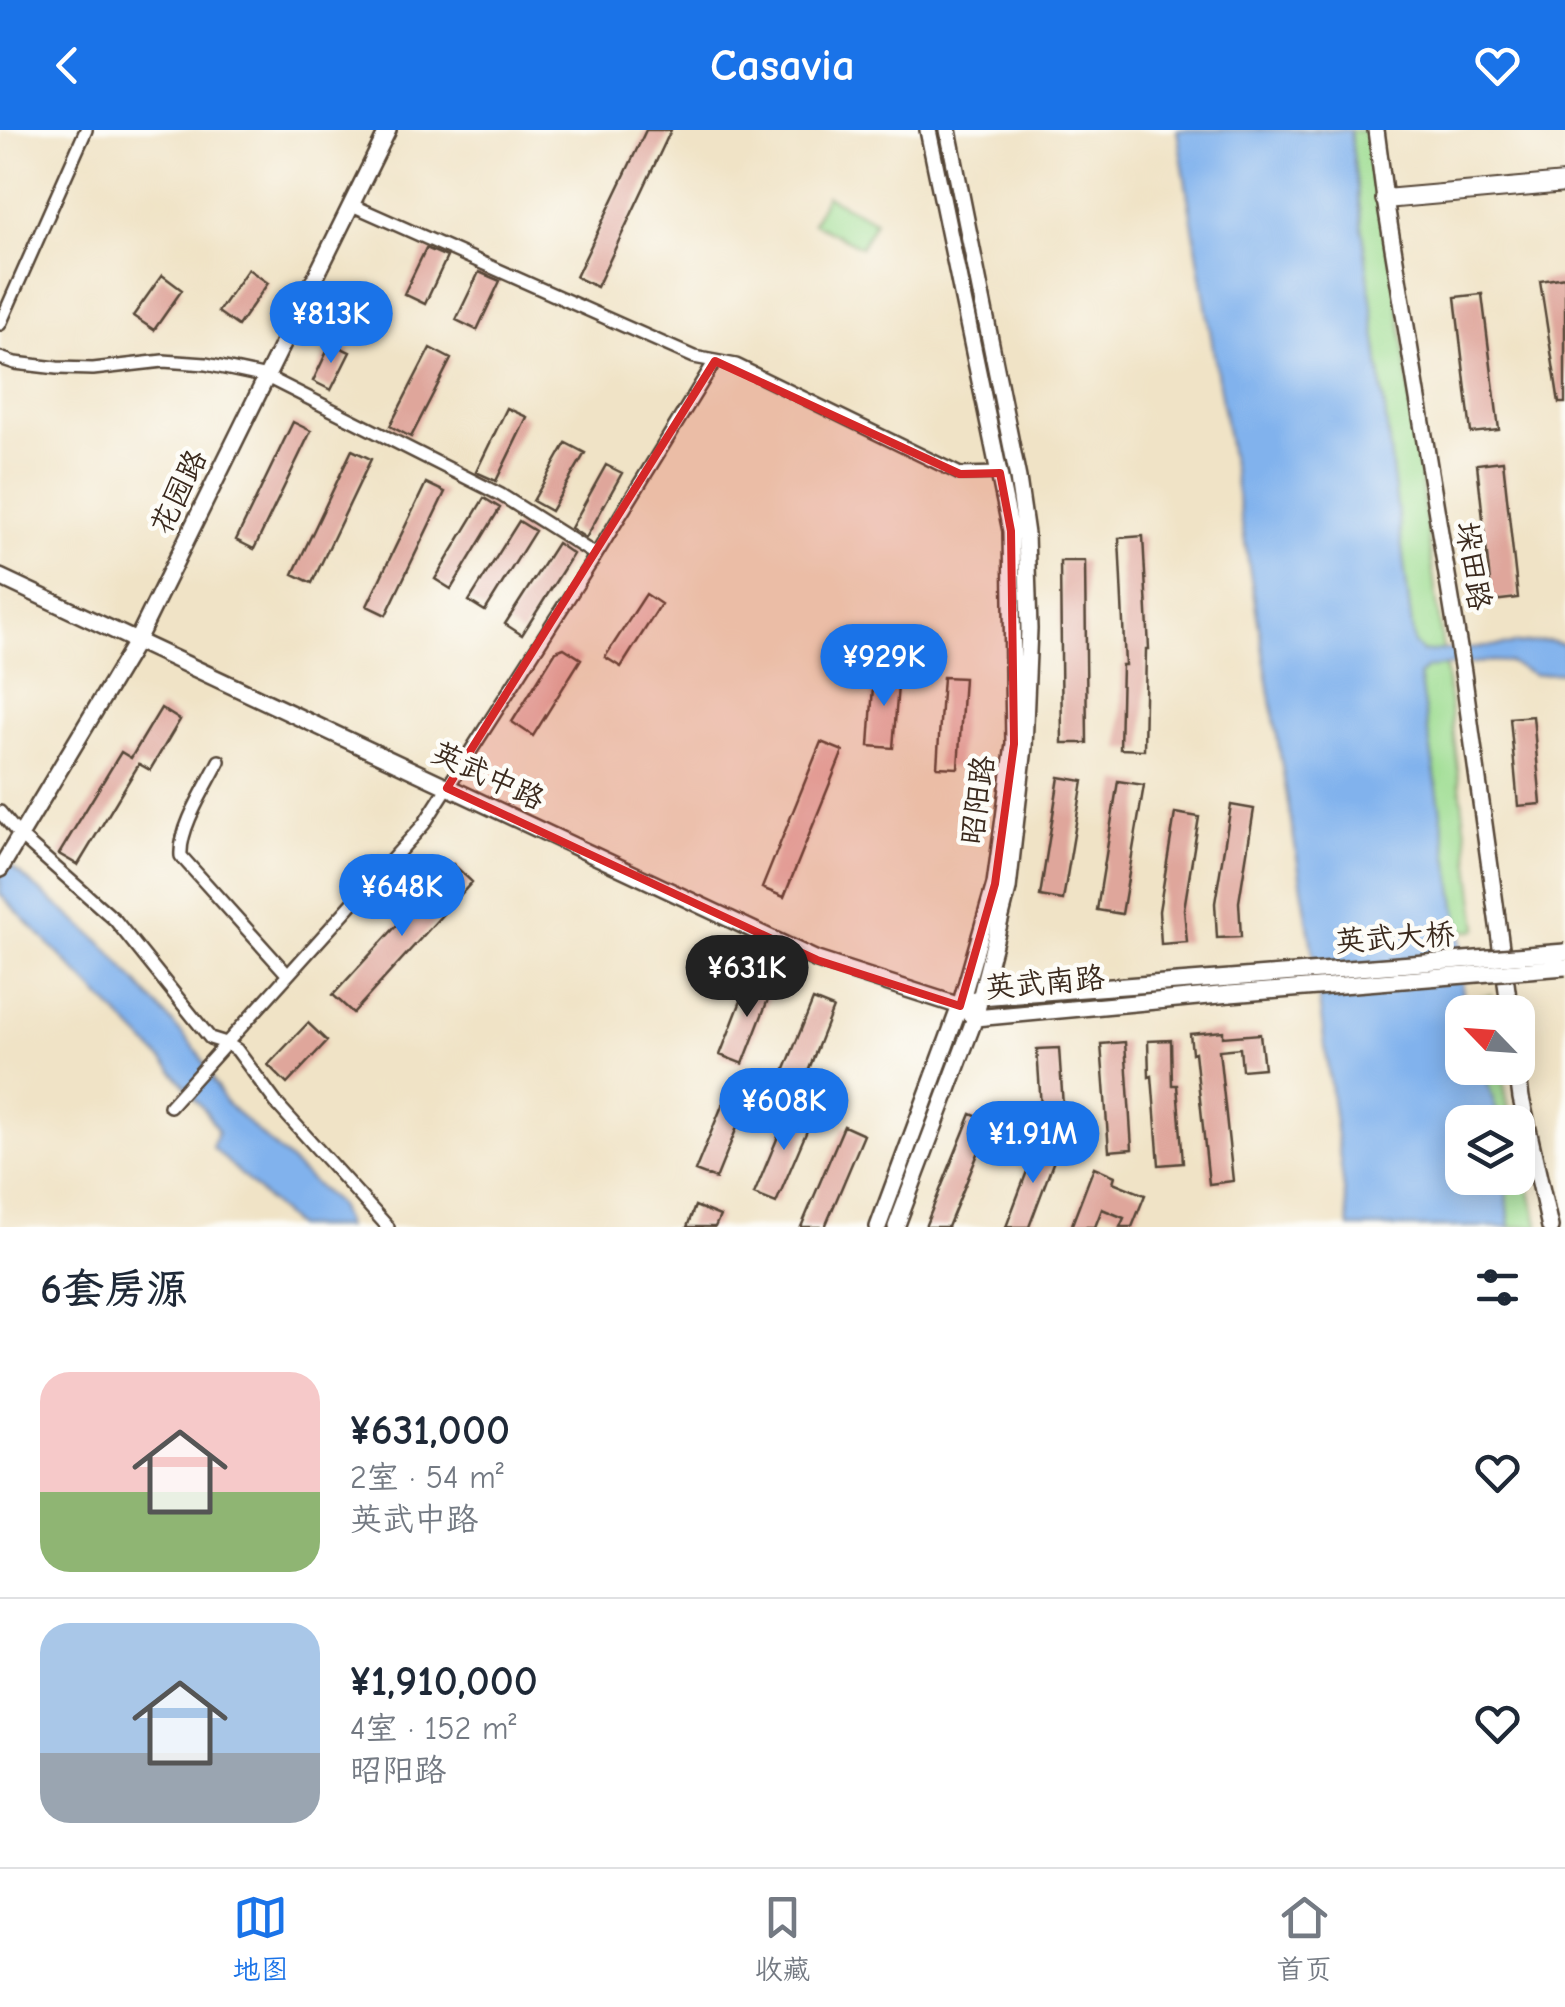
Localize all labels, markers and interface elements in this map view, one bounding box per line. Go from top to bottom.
icon: back [40,38,95,93]
icon: heart [1470,38,1525,93]
text: Casavia [710,39,855,91]
pin: ¥813K [261,281,401,366]
text: ¥813K [292,295,370,332]
street label: 花园路 [144,444,214,540]
street label: 垛田路 [1449,519,1497,613]
pin: ¥929K [814,624,954,709]
text: ¥929K [842,638,926,675]
street label: 英武中路 [426,735,550,817]
street label: 昭阳路 [954,753,1002,847]
pin: ¥648K [332,854,472,939]
text: ¥648K [361,868,443,905]
street label: 英武大桥 [1334,916,1456,960]
pin: ¥631K [677,935,817,1020]
text: ¥631K [708,949,786,986]
street label: 英武南路 [984,960,1106,1006]
north arrow [1445,995,1535,1085]
map controls [1445,995,1535,1195]
pin: ¥608K [714,1068,854,1153]
text: ¥608K [741,1082,827,1119]
pin: ¥1.91M [952,1101,1114,1186]
button: layers [1445,1105,1535,1195]
text: ¥1.91M [988,1115,1078,1152]
icon: filters [1470,1260,1525,1315]
text: 6套房源 [40,1265,188,1314]
text: ¥631,000 [350,1406,510,1455]
icon: home [120,1412,240,1532]
icon: heart [1470,1445,1525,1500]
text: 2室 · 54 m² [350,1459,504,1496]
text: 英武中路 [350,1501,478,1538]
text: ¥1,910,000 [350,1657,538,1706]
icon: home [120,1663,240,1783]
icon: heart [1470,1696,1525,1751]
text: 4室 · 152 m² [350,1710,516,1747]
text: 昭阳路 [350,1752,446,1789]
tab: 地图 [233,1890,289,1987]
tab: 收藏 [754,1890,810,1987]
tab: 首页 [1276,1890,1332,1987]

